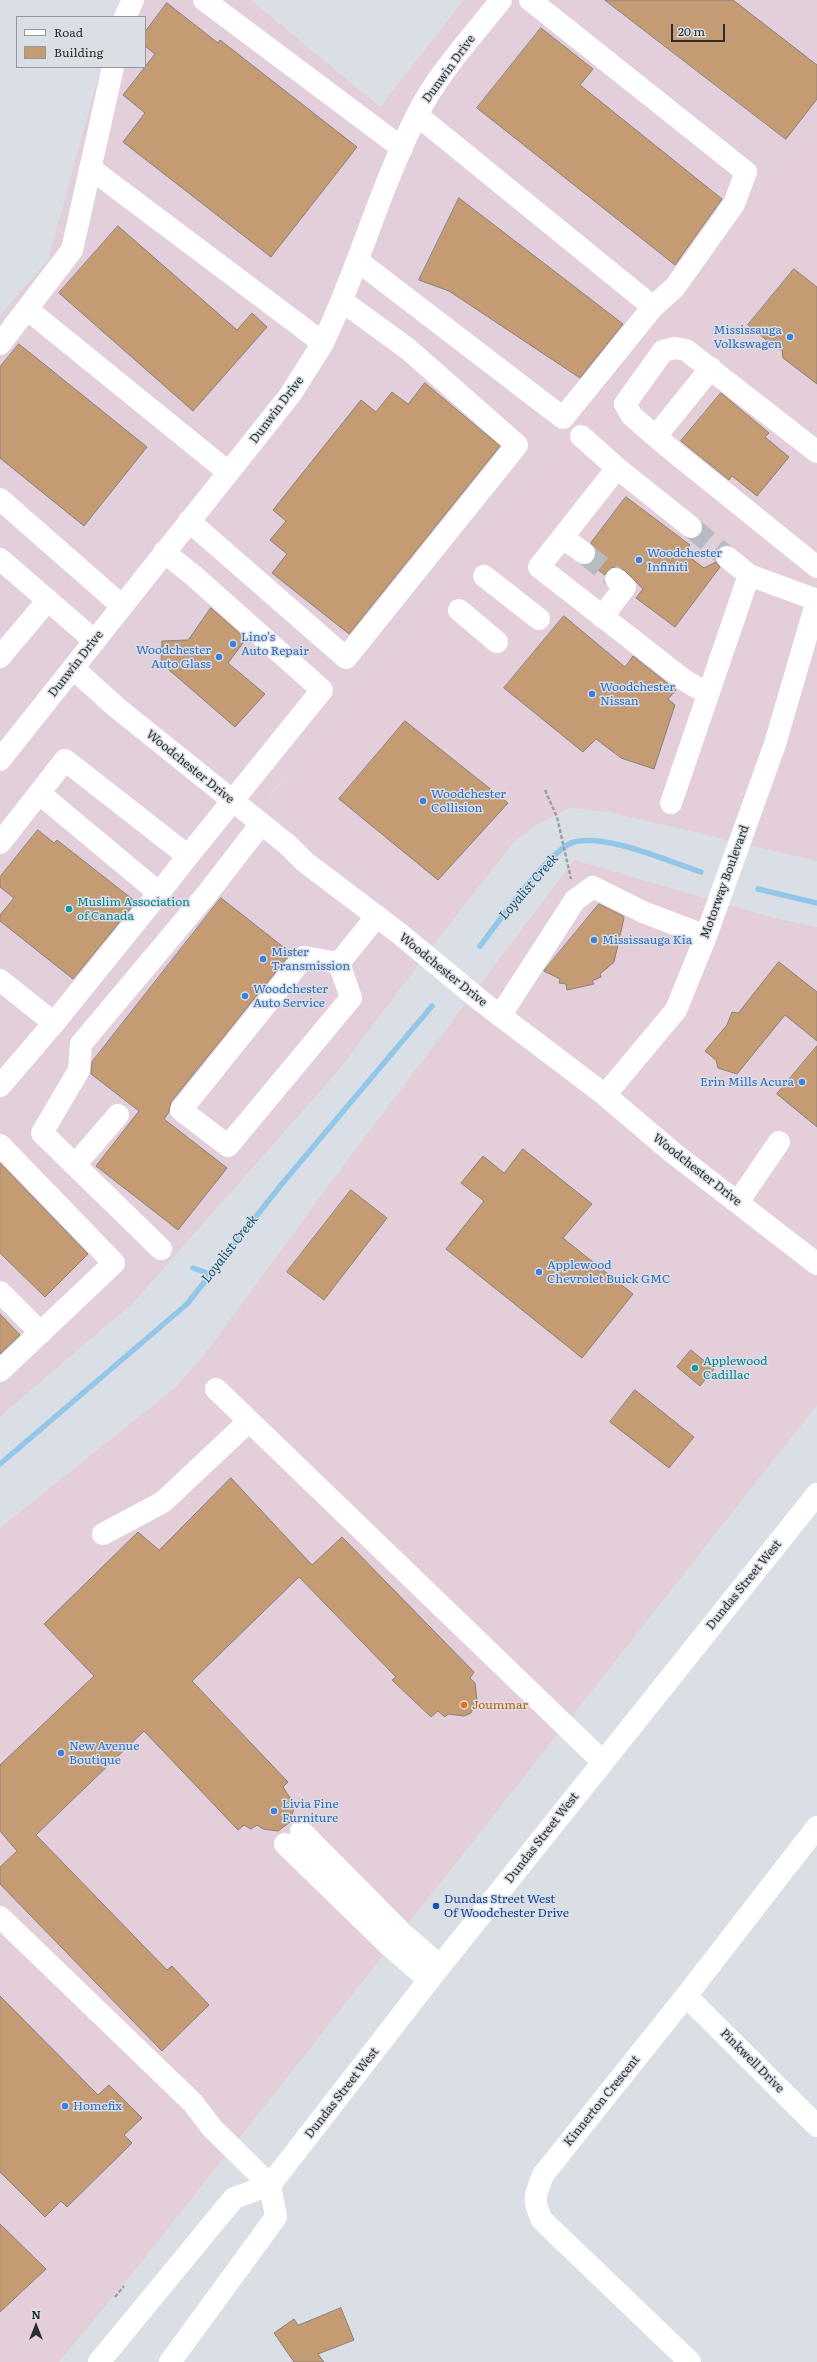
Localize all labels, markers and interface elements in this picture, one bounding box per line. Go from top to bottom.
legend [16,16,146,68]
scale bar [673,16,727,42]
text: 20 m [678,22,705,40]
text: Road [54,23,83,41]
street label: Dunwin Drive [420,32,478,106]
text: Building [54,43,103,61]
place label: Mississauga Volkswagen [714,323,782,351]
marker: Mississauga Volkswagen [785,332,795,342]
street label: Dunwin Drive [247,374,307,446]
place label: Woodchester Infiniti [647,546,722,574]
marker: Woodchester Infiniti [634,555,644,565]
street label: Dunwin Drive [46,628,106,700]
place label: Lino's Auto Repair [241,630,309,658]
marker: Lino's Auto Repair [228,639,238,649]
place label: Woodchester Auto Glass [136,643,211,671]
marker: Woodchester Auto Glass [214,652,224,662]
place label: Woodchester Nissan [600,680,675,708]
marker: Woodchester Nissan [587,689,597,699]
street label: Woodchester Drive [143,727,237,807]
place label: Woodchester Collision [431,787,506,815]
marker: Woodchester Collision [418,796,428,806]
street label: Motorway Boulevard [698,823,752,941]
water label: Loyalist Creek [496,851,562,923]
place label: Muslim Association of Canada [77,895,190,923]
marker: Muslim Association of Canada [64,904,74,914]
street label: Woodchester Drive [396,930,490,1010]
place label: Mississauga Kia [602,933,692,947]
marker: Mississauga Kia [589,935,599,945]
place label: Mister Transmission [271,945,350,973]
marker: Mister Transmission [258,954,268,964]
place label: Woodchester Auto Service [253,982,328,1010]
marker: Woodchester Auto Service [240,991,250,1001]
place label: Erin Mills Acura [700,1075,794,1089]
marker: Erin Mills Acura [797,1077,807,1087]
street label: Woodchester Drive [650,1131,744,1209]
water label: Loyalist Creek [199,1212,261,1286]
place label: Applewood Chevrolet Buick GMC [547,1258,670,1286]
marker: Applewood Chevrolet Buick GMC [534,1267,544,1277]
place label: Applewood Cadillac [703,1354,768,1382]
marker: Applewood Cadillac [690,1363,700,1373]
street label: Dundas Street West [703,1537,785,1633]
place label: Joummar [472,1698,528,1712]
marker: Joummar [459,1700,469,1710]
place label: New Avenue Boutique [69,1739,139,1767]
marker: New Avenue Boutique [56,1748,66,1758]
street label: Dundas Street West [502,1790,582,1886]
place label: Livia Fine Furniture [282,1797,339,1825]
marker: Livia Fine Furniture [269,1806,279,1816]
place label: Dundas Street West Of Woodchester Drive [444,1892,569,1920]
marker: Dundas Street West Of Woodchester Drive [431,1901,441,1911]
street label: Pinkwell Drive [717,2026,787,2096]
street label: Dundas Street West [302,2045,382,2141]
street label: Kinnerton Crescent [561,2053,643,2149]
place label: Homefix [73,2099,122,2113]
marker: Homefix [60,2101,70,2111]
north arrow [16,2306,56,2346]
text: N [31,2306,41,2322]

